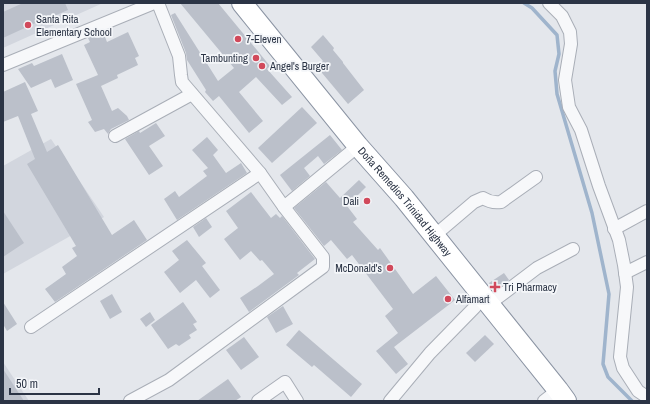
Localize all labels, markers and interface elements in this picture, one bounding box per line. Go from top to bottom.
place label: Santa Rita Elementary School [36,12,112,39]
marker: Santa Rita Elementary School [23,20,33,30]
place label: 7-Eleven [246,32,282,46]
marker: 7-Eleven [233,34,243,44]
place label: Tambunting [201,51,248,65]
marker: Tambunting [251,53,261,63]
place label: Angel's Burger [269,59,329,73]
marker: Angel's Burger [257,61,267,71]
street label: Doña Remedios Trinidad Highway [355,144,455,260]
place label: Dali [343,194,359,208]
marker: Dali [362,196,372,206]
place label: McDonald's [335,261,382,275]
marker: McDonald's [385,263,395,273]
place label: Tri Pharmacy [503,280,557,294]
marker: Tri Pharmacy [490,282,500,292]
place label: Alfamart [455,292,490,306]
marker: Alfamart [443,294,453,304]
scale bar [10,370,99,396]
text: 50 m [16,376,38,392]

